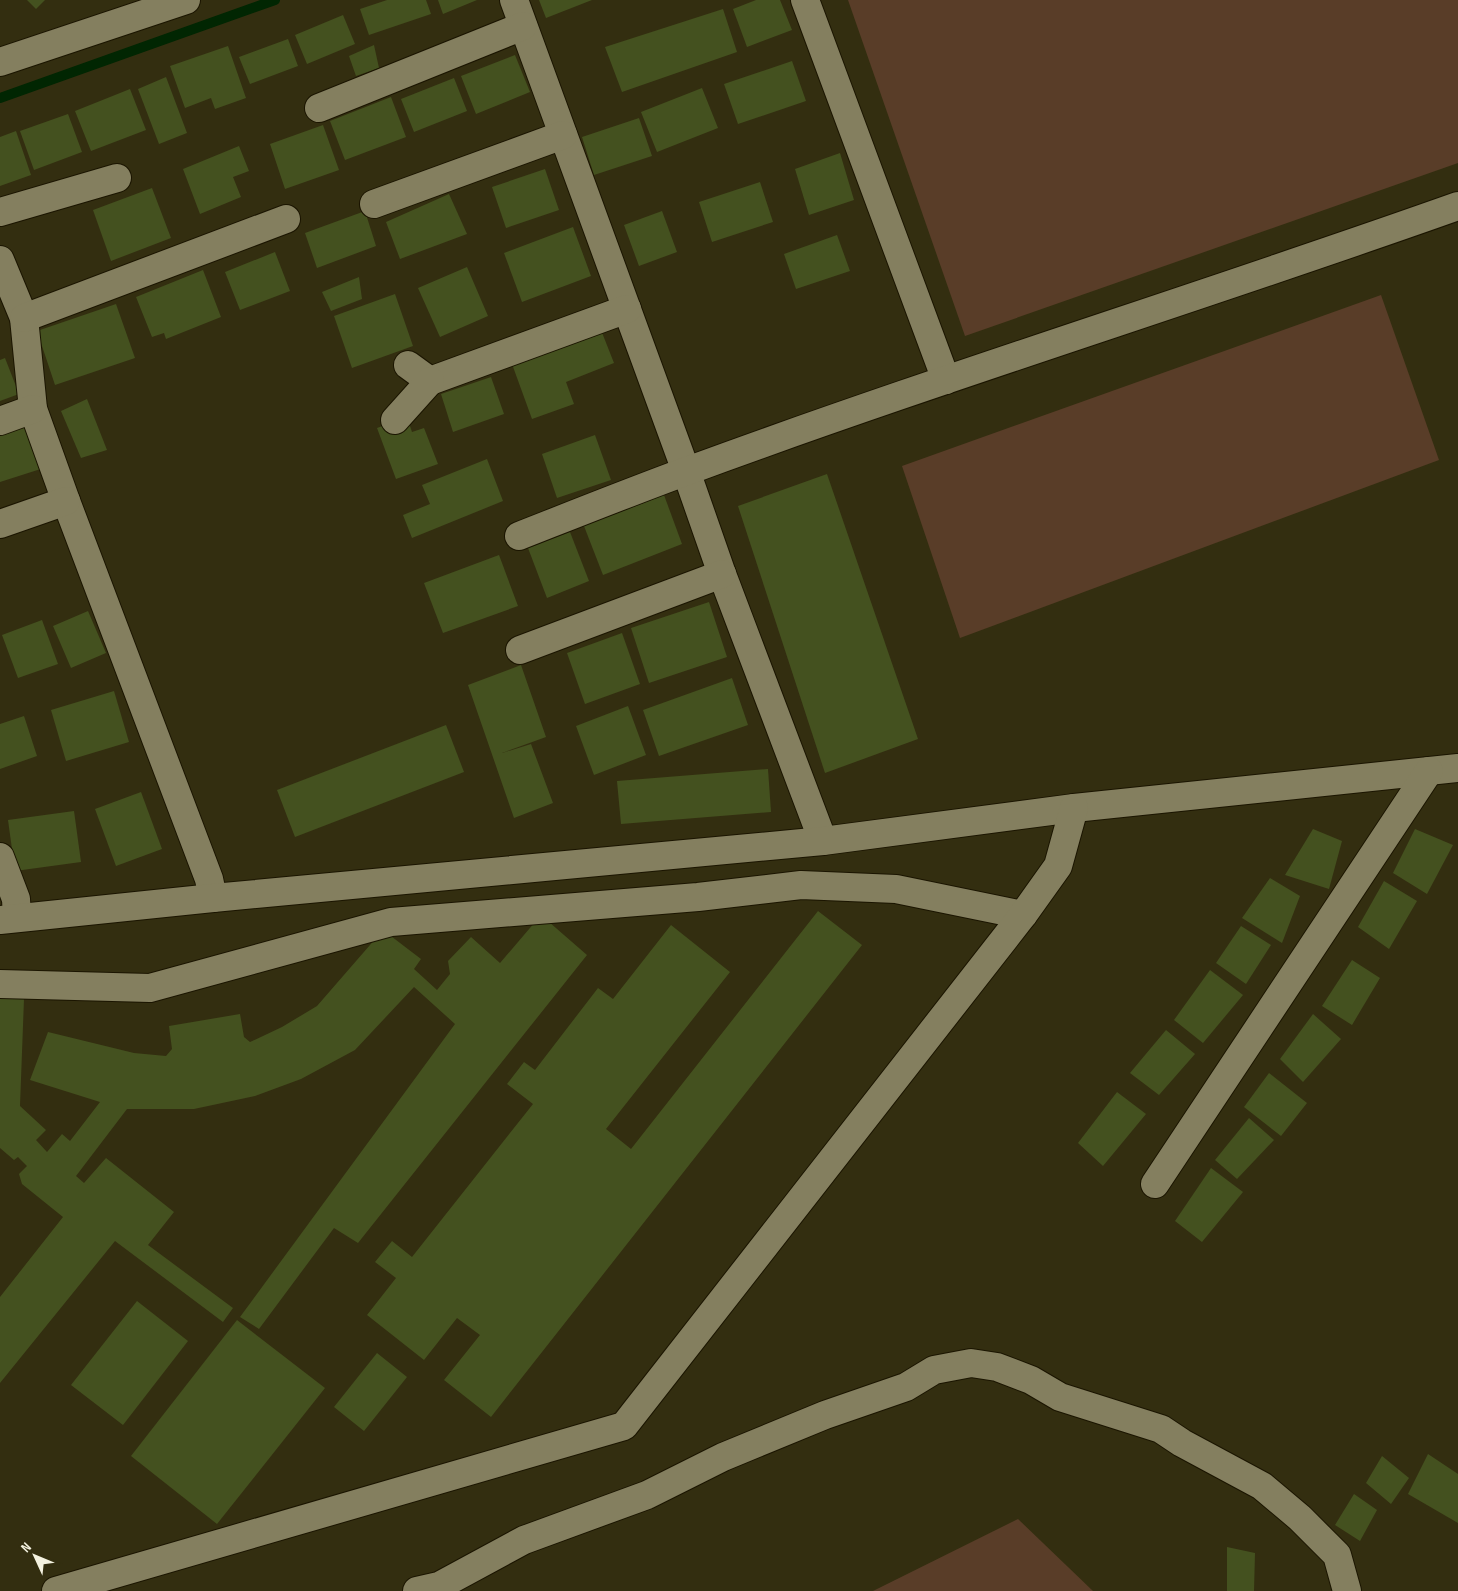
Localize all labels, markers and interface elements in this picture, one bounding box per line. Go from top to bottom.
north arrow [10,1531,60,1581]
text: N [17,1539,35,1556]

